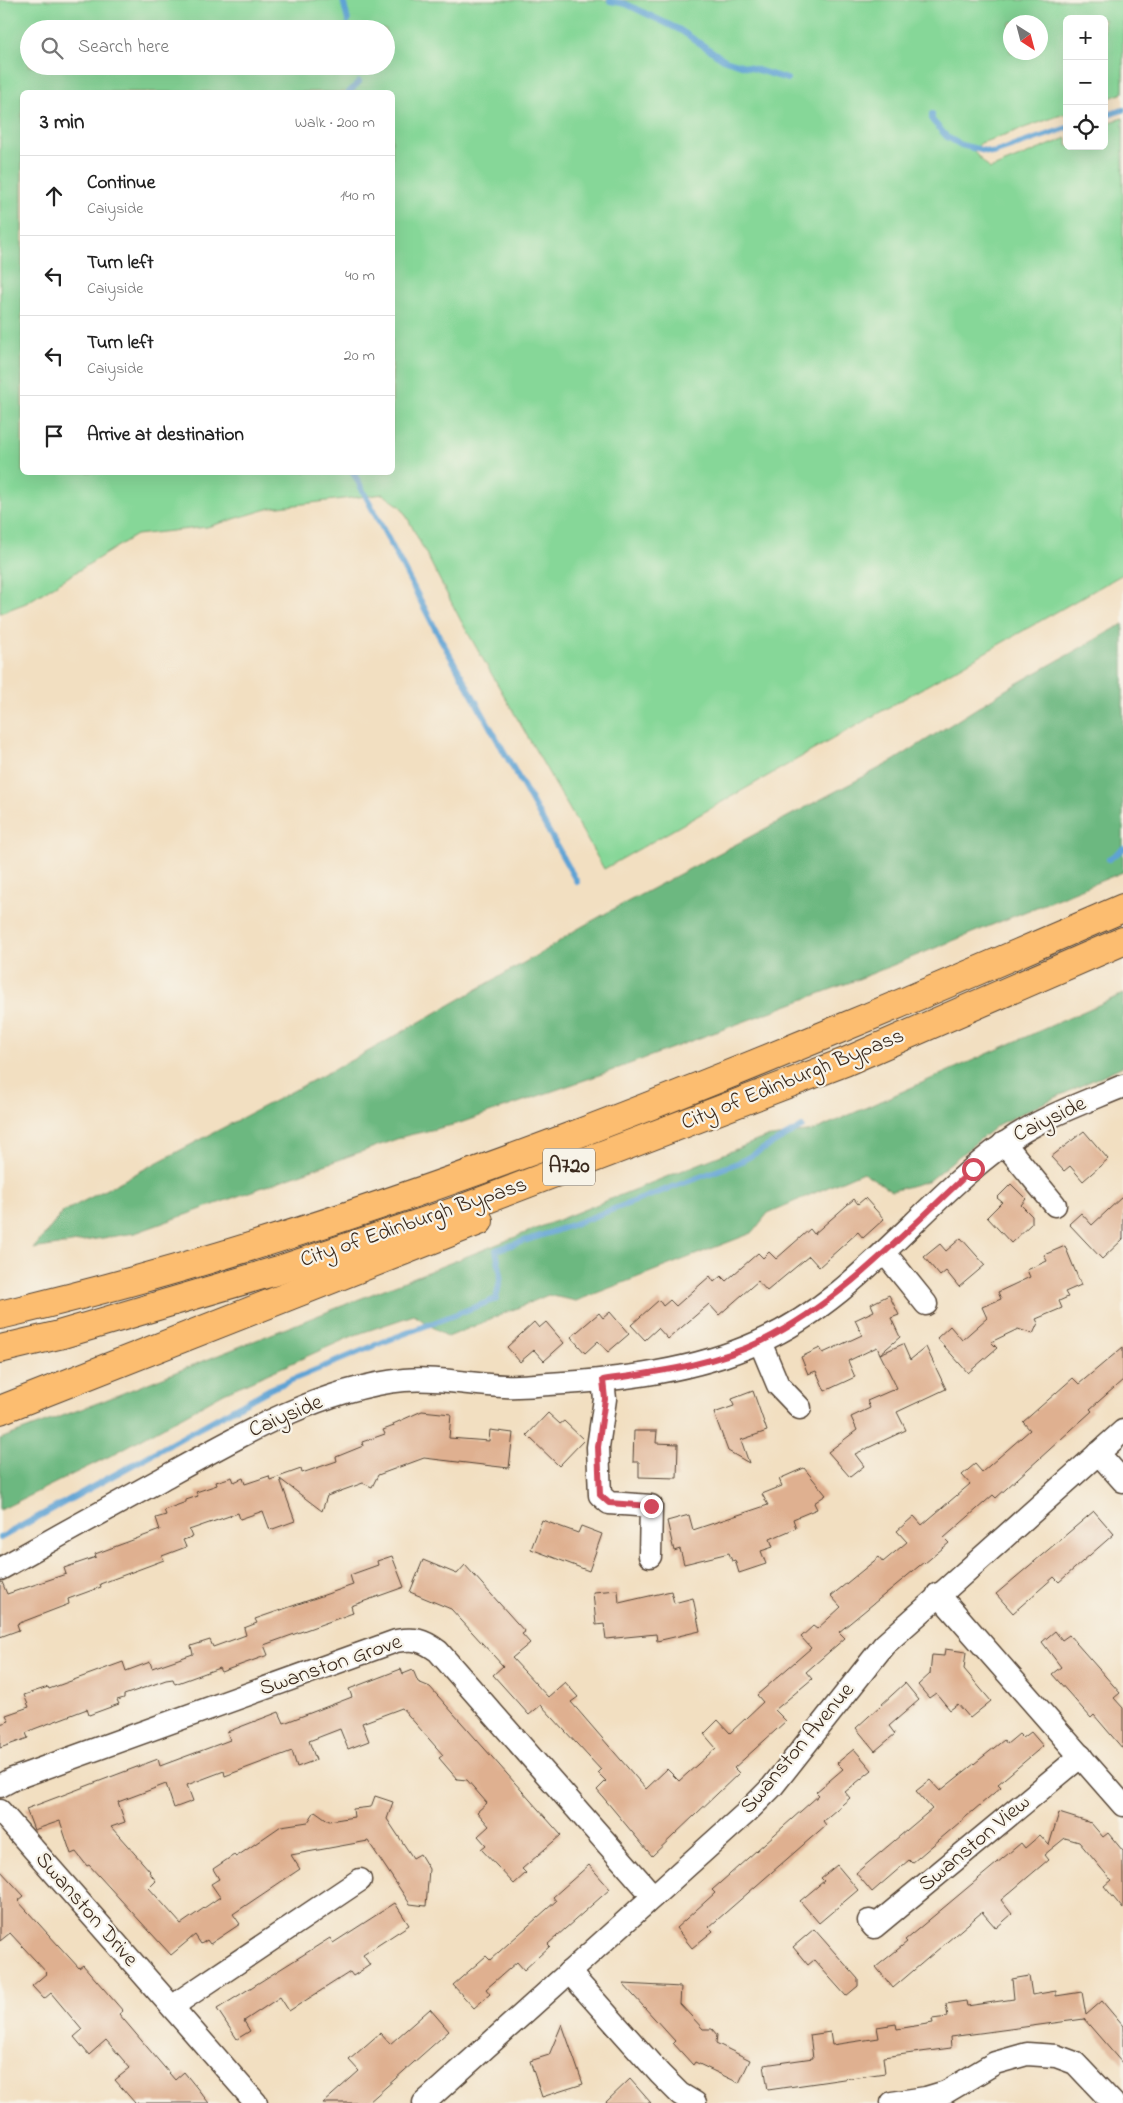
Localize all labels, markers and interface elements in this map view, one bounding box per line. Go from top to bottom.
north arrow [1003,15,1048,60]
map controls [1063,15,1108,150]
button: + [1063,15,1108,60]
search box [20,20,395,75]
icon: search [38,34,66,62]
text: Search here [78,34,169,61]
button: − [1063,60,1108,105]
button: locate [1063,105,1108,150]
text: 3 min [40,108,84,138]
text: Walk · 200 m [295,111,375,135]
text: Continue [87,170,155,197]
icon: ahead [40,182,68,210]
text: 140 m [340,184,375,208]
text: Caiyside [87,197,143,221]
text: Turn left [87,250,154,277]
icon: left [40,262,68,290]
text: 40 m [345,264,375,288]
text: Caiyside [87,277,143,301]
text: Turn left [87,330,154,357]
icon: left [40,342,68,370]
text: 20 m [344,344,375,368]
text: Caiyside [87,357,143,381]
icon: arrive [40,422,68,450]
text: Arrive at destination [87,422,244,449]
street label: City of Edinburgh Bypass [677,1021,910,1140]
street label: Caiyside [1008,1089,1092,1152]
road number: A720 [543,1148,595,1186]
route start [962,1158,985,1181]
street label: City of Edinburgh Bypass [296,1169,532,1278]
street label: Caiyside [244,1387,328,1448]
route end [640,1495,663,1518]
street label: Swanston Grove [255,1627,407,1705]
street label: Swanston Avenue [733,1676,863,1822]
street label: Swanston View [912,1788,1038,1900]
street label: Swanston Drive [27,1845,145,1975]

